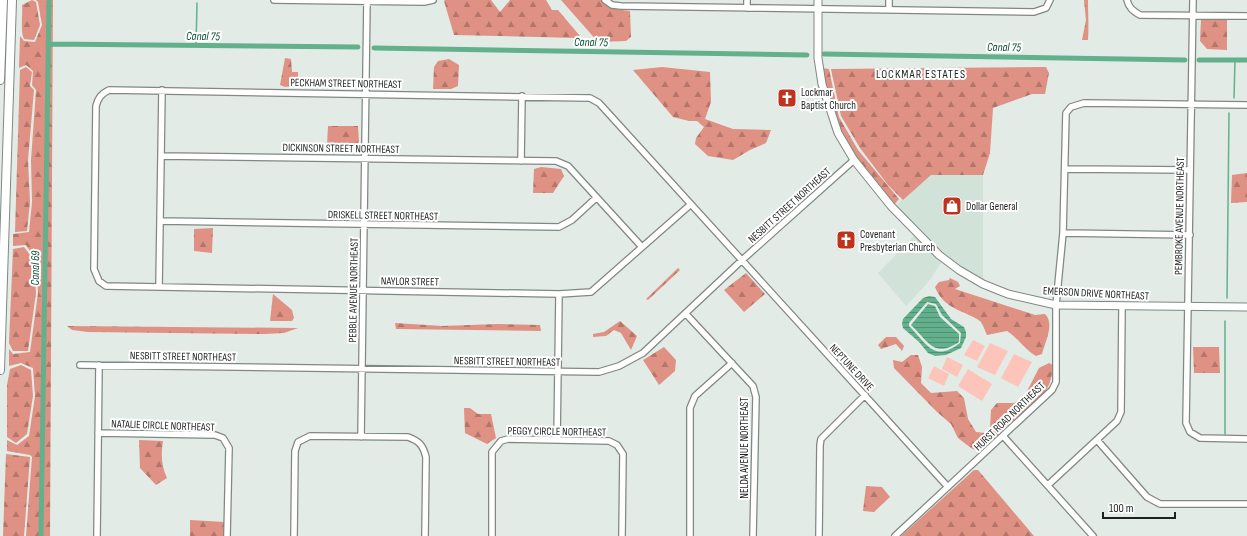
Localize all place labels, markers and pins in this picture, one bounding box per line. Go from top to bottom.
place label: Lockmar Baptist Church [801,86,856,112]
church icon: Lockmar Baptist Church [776,87,798,109]
shop icon: Dollar General [941,195,963,217]
place label: Dollar General [966,200,1018,213]
place label: Covenant Presbyterian Church [860,228,935,254]
church icon: Covenant Presbyterian Church [835,229,857,251]

